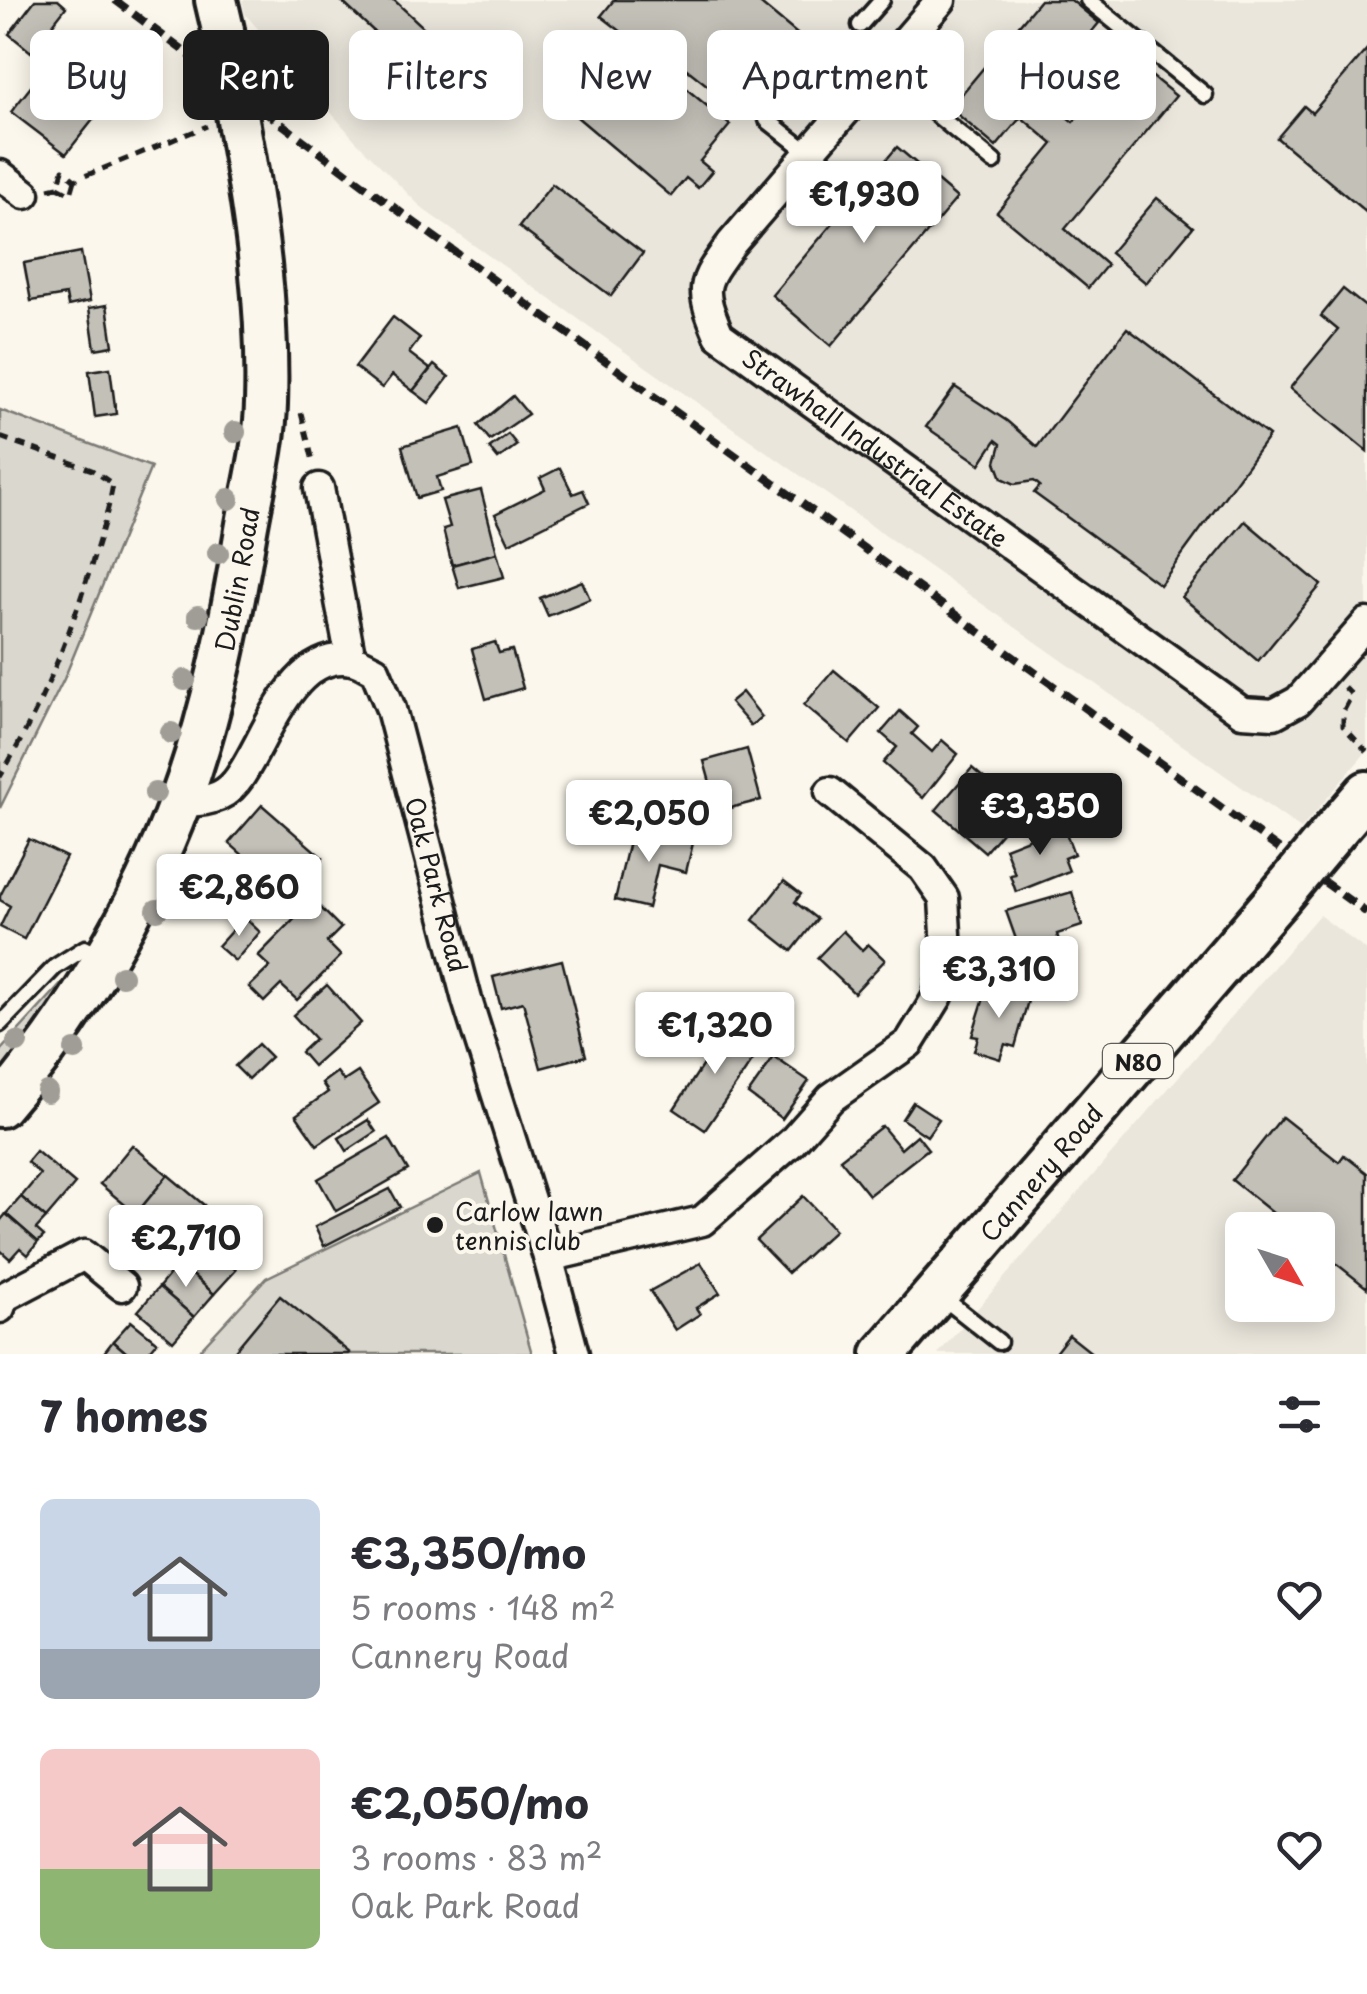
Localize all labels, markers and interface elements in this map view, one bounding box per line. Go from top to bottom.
chip: Buy [30,30,163,120]
chip: Rent [183,30,329,120]
chip: Filters [349,30,523,120]
chip: New [543,30,687,120]
chip: Apartment [707,30,964,120]
chip: House [984,30,1156,120]
pin: €1,930 [783,161,945,246]
text: €1,930 [808,169,920,217]
street label: Strawhall Industrial Estate [735,339,1016,557]
street label: Dublin Road [204,504,269,655]
pin: €3,350 [959,773,1121,858]
pin: €2,050 [568,780,730,865]
text: €3,350 [980,781,1100,829]
text: €2,050 [588,788,710,836]
street label: Oak Park Road [396,793,478,977]
pin: €2,860 [158,854,320,939]
text: €2,860 [179,862,299,910]
pin: €3,310 [918,936,1080,1021]
text: €3,310 [942,944,1056,992]
pin: €1,320 [634,992,796,1077]
text: €1,320 [657,1000,773,1048]
road number: N80 [1103,1044,1173,1078]
street label: Cannery Road [970,1095,1112,1250]
place label: Carlow lawn tennis club [455,1192,604,1259]
pin: €2,710 [105,1205,267,1290]
north arrow [1225,1212,1335,1322]
map controls [1225,1212,1335,1322]
text: €2,710 [131,1213,241,1261]
marker: Carlow lawn tennis club [424,1214,446,1236]
text: 7 homes [40,1383,208,1446]
icon: filters [1272,1387,1327,1442]
text: €3,350/mo [350,1520,586,1583]
icon: home [120,1539,240,1659]
icon: heart [1272,1572,1327,1627]
text: 5 rooms · 148 m² [350,1583,615,1631]
text: Cannery Road [350,1631,570,1679]
text: €2,050/mo [350,1770,589,1833]
icon: home [120,1789,240,1909]
icon: heart [1272,1822,1327,1877]
text: 3 rooms · 83 m² [350,1833,603,1881]
text: Oak Park Road [350,1881,580,1929]

